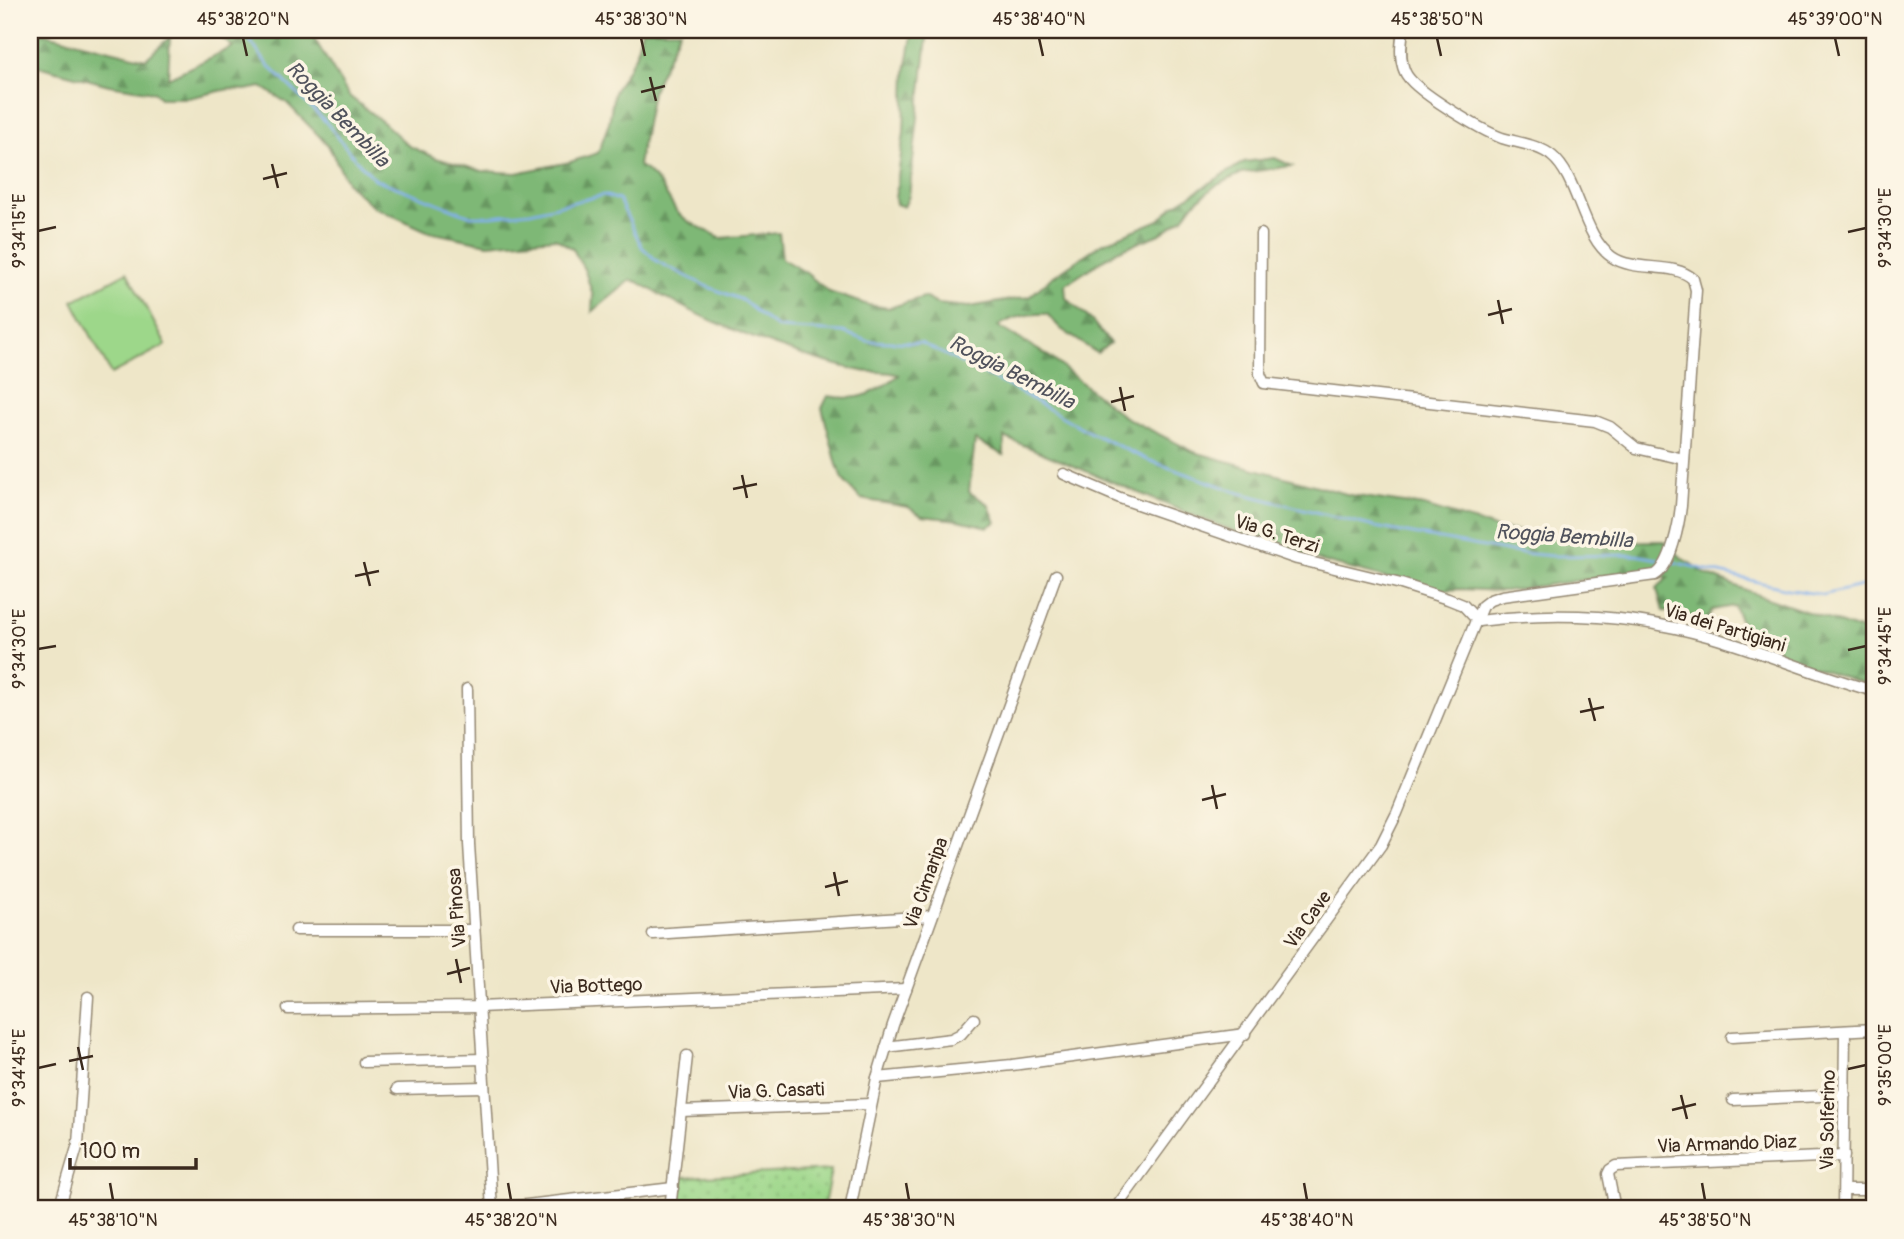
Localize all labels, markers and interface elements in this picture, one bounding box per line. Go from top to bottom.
text: 45°38'20"N [197,8,289,31]
text: 45°38'30"N [595,8,687,31]
text: 45°38'40"N [993,8,1085,31]
text: 45°38'50"N [1391,8,1483,31]
text: 45°39'00"N [1787,8,1883,31]
water label: Roggia Bembilla [280,56,396,174]
text: 9°34'30"E [1874,188,1897,268]
text: 9°34'15"E [8,194,31,268]
water label: Roggia Bembilla [945,329,1080,416]
street label: Via G. Terzi [1231,509,1322,559]
water label: Roggia Bembilla [1495,518,1635,555]
street label: Via dei Partigiani [1661,598,1788,658]
text: 9°34'45"E [1874,607,1897,685]
text: 9°34'30"E [8,609,31,689]
street label: Via Cimaripa [898,834,954,933]
street label: Via Pinosa [442,867,472,949]
street label: Via Cave [1279,885,1337,953]
street label: Via Bottego [549,972,643,1000]
text: 9°35'00"E [1874,1024,1897,1106]
text: 9°34'45"E [8,1029,31,1107]
street label: Via Solferino [1815,1069,1841,1171]
street label: Via G. Casati [727,1077,825,1105]
scale bar [70,1127,196,1171]
street label: Via Armando Diaz [1657,1130,1798,1158]
text: 100 m [80,1138,140,1165]
text: 45°38'10"N [68,1209,158,1232]
text: 45°38'20"N [465,1209,557,1232]
text: 45°38'30"N [863,1209,955,1232]
text: 45°38'40"N [1261,1209,1353,1232]
text: 45°38'50"N [1659,1209,1751,1232]

